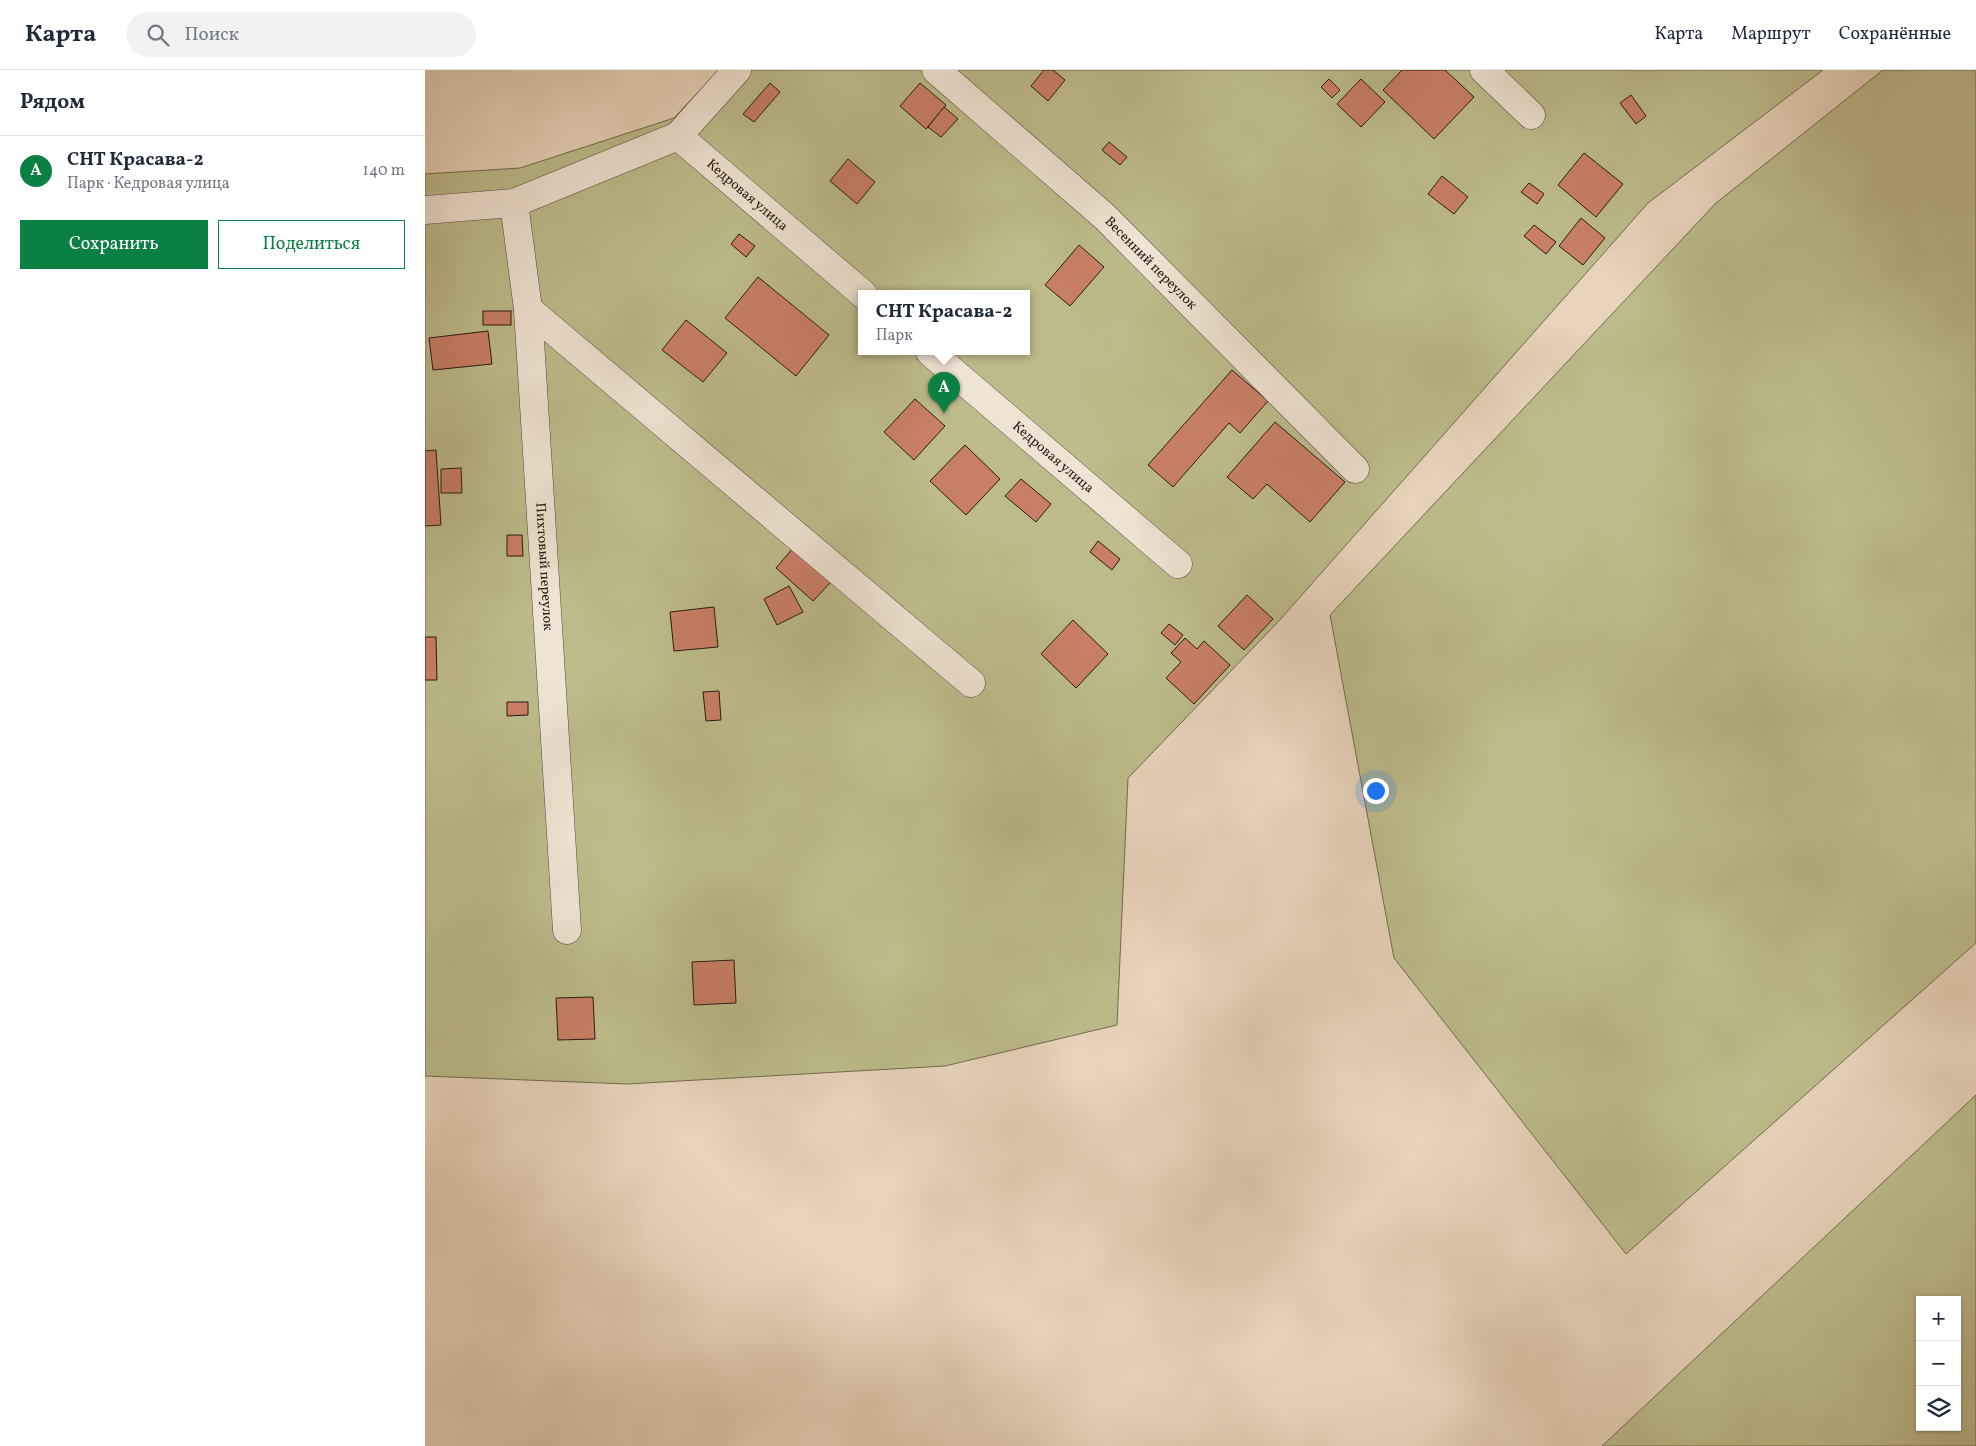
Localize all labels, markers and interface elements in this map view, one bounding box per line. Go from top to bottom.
search box [126,12,476,57]
text: Карта [25,18,96,52]
icon: search [144,21,172,49]
text: Поиск [184,22,239,48]
text: Карта [1654,22,1703,47]
text: Маршрут [1731,22,1811,47]
text: Сохранённые [1839,22,1951,47]
text: Рядом [20,88,85,117]
text: СНТ Красава-2 [67,147,204,173]
street label: Кедровая улица [702,155,792,235]
text: A [30,160,42,182]
text: 140 m [363,160,405,182]
text: Парк · Кедровая улица [67,173,230,195]
street label: Весенний переулок [1100,212,1202,314]
button: Сохранить [20,220,208,269]
button: Поделиться [218,220,405,269]
popup [858,290,1030,355]
text: СНТ Красава-2 [876,299,1012,325]
text: Парк [876,325,913,347]
pin: A [928,372,960,413]
street label: Кедровая улица [1008,417,1098,498]
street label: Пихтовый переулок [531,502,558,632]
your location [1363,778,1389,804]
map controls [1916,1296,1961,1431]
button: + [1916,1296,1961,1341]
button: − [1916,1341,1961,1386]
button: layers [1916,1386,1961,1431]

